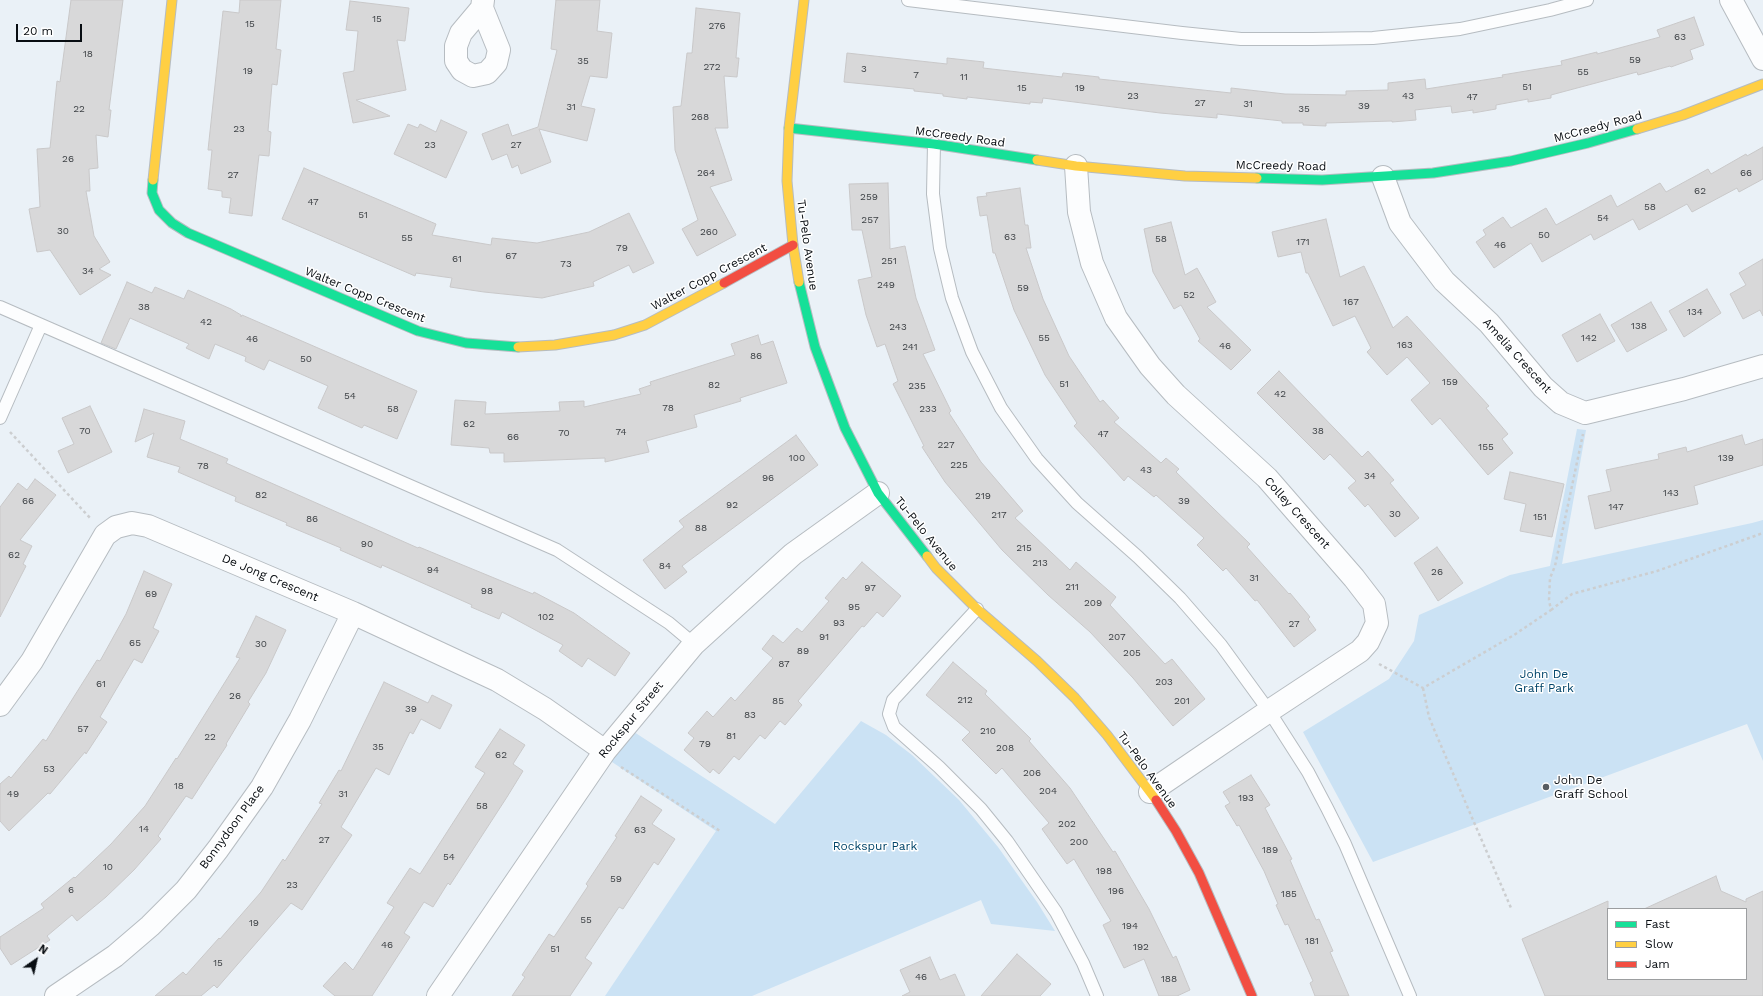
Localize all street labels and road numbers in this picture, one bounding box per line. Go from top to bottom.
street label: McCreedy Road [1552,108,1644,146]
street label: McCreedy Road [914,124,1006,150]
street label: McCreedy Road [1236,158,1326,174]
street label: Tu-Pelo Avenue [794,199,820,291]
street label: Walter Copp Crescent [649,240,769,314]
street label: Walter Copp Crescent [303,264,427,326]
street label: Amelia Crescent [1479,315,1555,397]
street label: Colley Crescent [1261,474,1333,552]
street label: Tu-Pelo Avenue [892,494,960,574]
street label: De Jong Crescent [219,551,321,605]
street label: Rockspur Street [596,679,666,761]
street label: Tu-Pelo Avenue [1114,729,1180,811]
street label: Bonnydoon Place [197,782,267,872]

